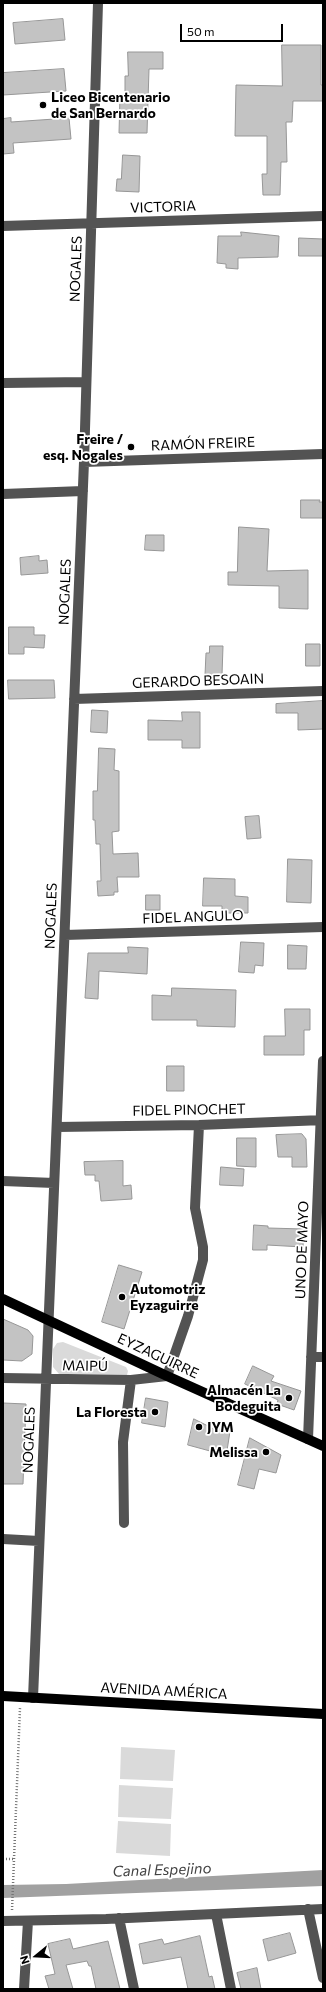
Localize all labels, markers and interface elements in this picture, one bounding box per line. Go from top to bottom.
scale bar [182,16,285,42]
text: 50 m [187,24,215,38]
place label: Liceo Bicentenario de San Bernardo [51,89,170,122]
marker: Liceo Bicentenario de San Bernardo [38,100,48,110]
street label: VICTORIA [130,197,196,217]
street label: NOGALES [66,236,86,302]
place label: Freire / esq. Nogales [43,431,123,464]
street label: RAMÓN FREIRE [151,434,255,454]
marker: Freire / esq. Nogales [126,442,136,452]
street label: NOGALES [55,559,75,625]
street label: GERARDO BESOAIN [132,670,264,692]
street label: NOGALES [41,883,61,949]
street label: FIDEL ANGULO [142,907,244,927]
street label: FIDEL PINOCHET [132,1101,246,1119]
street label: UNO DE MAYO [292,1201,312,1299]
place label: Automotriz Eyzaguirre [130,1281,205,1314]
marker: Automotriz Eyzaguirre [117,1292,127,1302]
street label: EYZAGUIRRE [115,1330,201,1382]
street label: MAIPÚ [62,1357,108,1375]
place label: Almacén La Bodeguita [207,1382,281,1414]
marker: Almacén La Bodeguita [284,1393,294,1403]
place label: La Floresta [76,1404,147,1420]
street label: NOGALES [19,1407,39,1473]
marker: La Floresta [150,1407,160,1417]
place label: JYM [207,1419,234,1435]
marker: JYM [194,1422,204,1432]
place label: Melissa [209,1444,258,1460]
marker: Melissa [261,1447,271,1457]
street label: AVENIDA AMÉRICA [100,1679,228,1703]
water label: Canal Espejino [112,1859,212,1881]
north arrow [16,1936,56,1976]
text: N [17,1954,32,1966]

